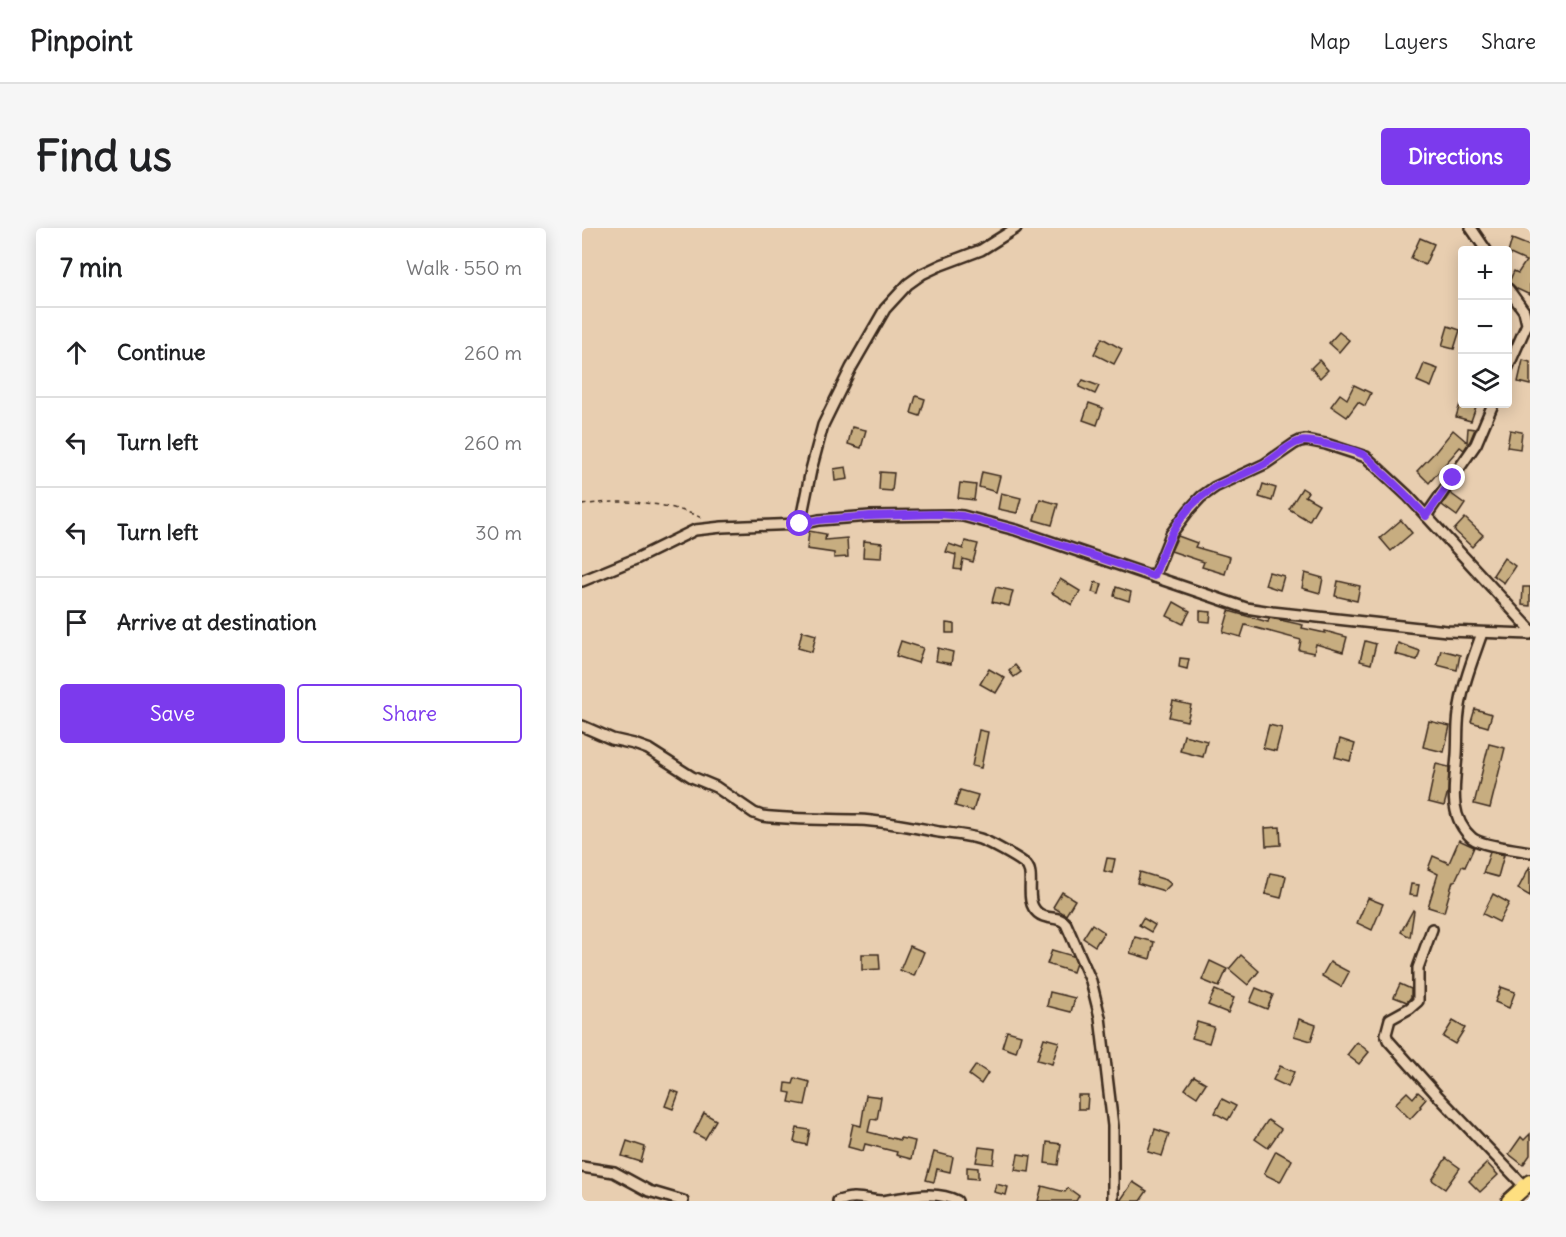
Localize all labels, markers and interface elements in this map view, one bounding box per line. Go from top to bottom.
text: Pinpoint [30,23,133,59]
text: Map [1310,28,1350,55]
text: Layers [1383,28,1448,55]
text: Share [1481,28,1536,55]
button: Directions [1381,128,1530,185]
text: Find us [36,130,172,182]
map controls [1458,246,1512,408]
button: + [1458,246,1512,300]
text: 7 min [60,251,123,284]
text: Walk · 550 m [406,255,522,280]
button: − [1458,300,1512,354]
icon: ahead [60,336,93,369]
text: Continue [117,338,206,366]
text: 260 m [464,340,522,365]
button: layers [1458,354,1512,408]
icon: left [60,426,93,459]
text: Turn left [117,428,198,456]
text: 260 m [464,430,522,455]
route end [1439,464,1465,490]
route start [786,510,812,536]
icon: left [60,516,93,549]
text: Turn left [117,518,198,546]
text: 30 m [475,520,522,545]
icon: arrive [60,606,93,639]
text: Arrive at destination [117,608,317,636]
button: Save [60,684,285,743]
button: Share [297,684,522,743]

